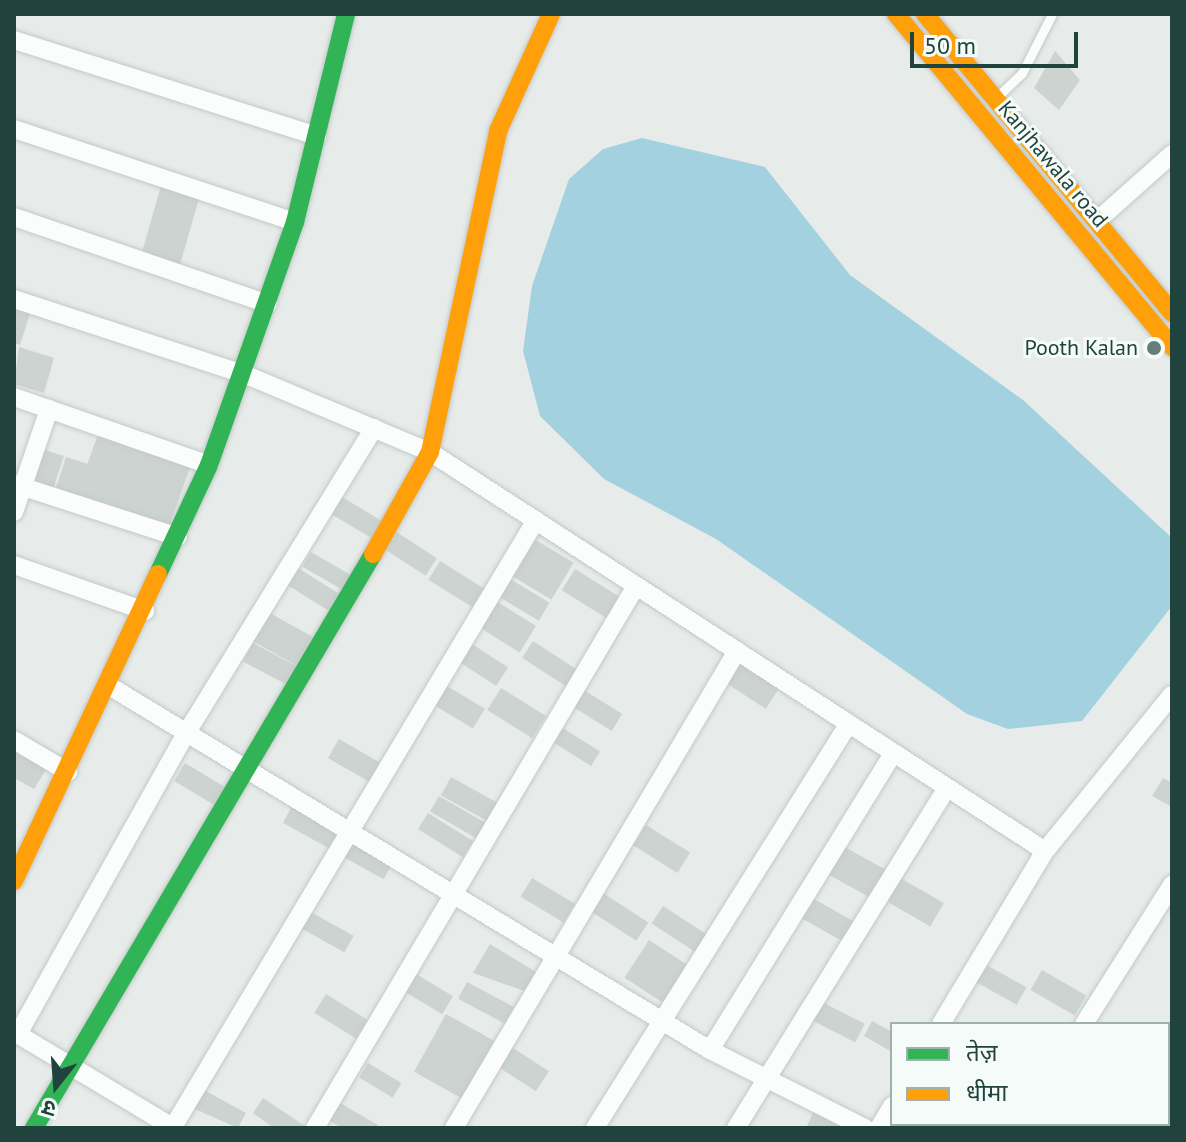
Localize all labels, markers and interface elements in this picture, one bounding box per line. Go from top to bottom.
scale bar [914,16,1082,66]
text: 50 m [924,30,976,61]
street label: Kanjhawala road [992,95,1114,233]
place label: Pooth Kalan [1024,335,1138,361]
marker: Pooth Kalan [1145,339,1163,357]
legend [890,1022,1170,1126]
text: तेज़ [966,1037,998,1068]
north arrow [16,1046,96,1126]
text: धीमा [966,1077,1008,1108]
text: उ [39,1094,59,1124]

